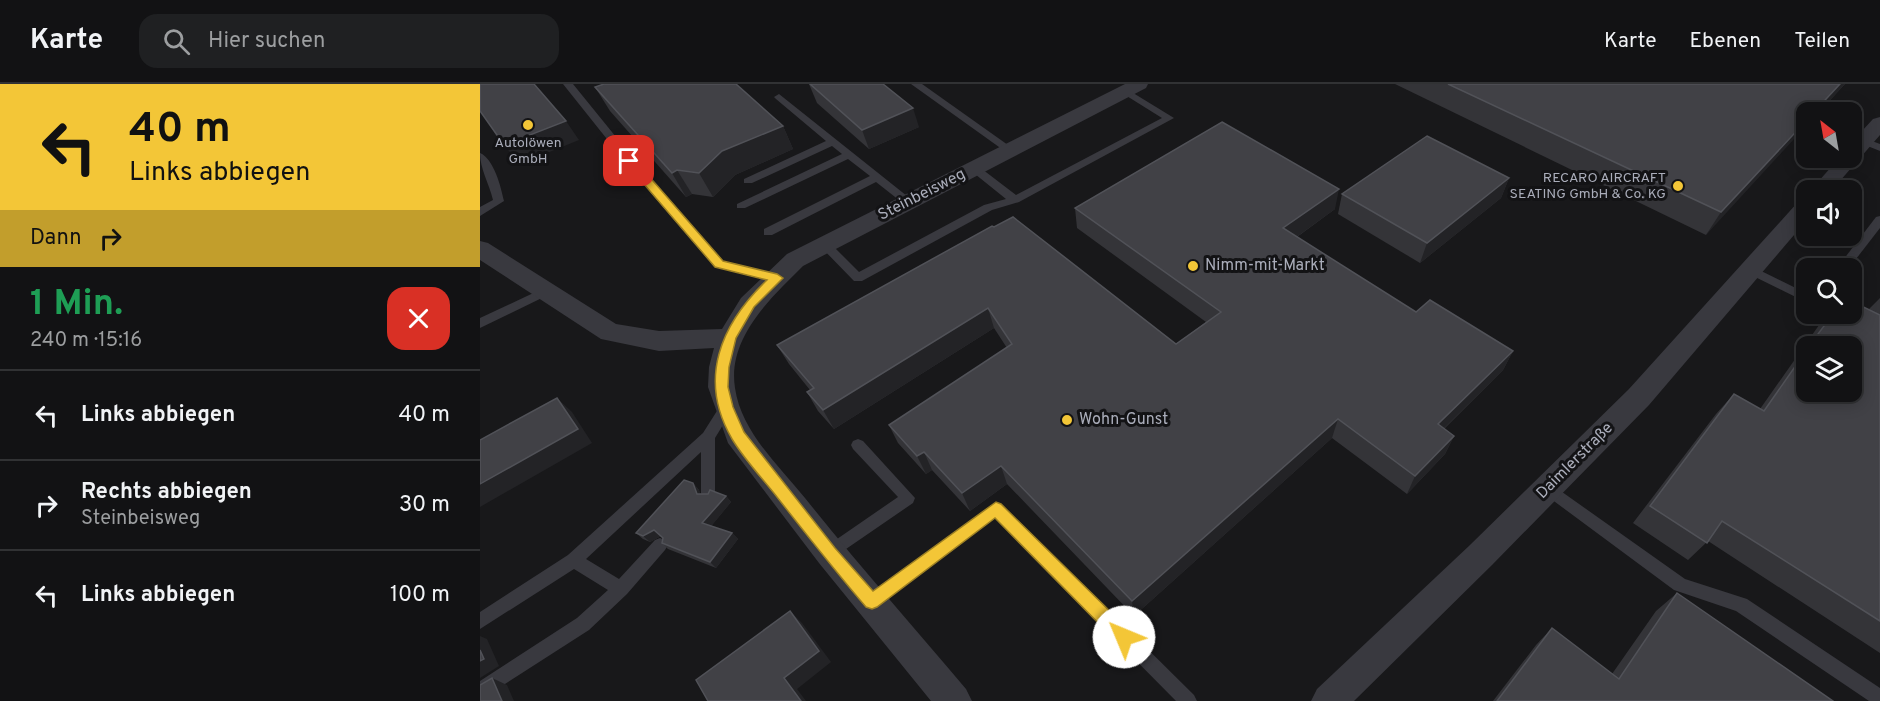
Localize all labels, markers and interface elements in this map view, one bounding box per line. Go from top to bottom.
search box [139,14,559,68]
text: Karte [30,23,103,59]
icon: search [160,25,193,58]
text: Hier suchen [208,28,325,55]
text: Karte [1604,28,1656,55]
text: Ebenen [1689,28,1761,55]
text: Teilen [1794,28,1850,55]
north arrow [1796,102,1862,168]
map controls [1796,102,1862,402]
text: 40 m [129,104,231,157]
icon: left [30,108,108,186]
marker: Autolöwen GmbH [521,118,535,132]
place label: Autolöwen GmbH [494,135,562,168]
pin [603,135,654,186]
icon: arrive [612,144,645,177]
text: Links abbiegen [129,156,310,190]
street label: Steinbeisweg [875,164,969,226]
place label: RECARO AIRCRAFT SEATING GmbH & Co. KG [1510,170,1666,203]
marker: RECARO AIRCRAFT SEATING GmbH & Co. KG [1671,179,1685,193]
button: sound [1796,180,1862,246]
icon: right [94,222,127,255]
text: Dann [30,225,82,252]
place label: Nimm-mit-Markt [1205,256,1325,276]
button: search [1796,258,1862,324]
marker: Nimm-mit-Markt [1186,259,1200,273]
text: 1 Min. [30,282,123,328]
button: close [387,287,450,350]
text: 240 m · 15:16 [30,328,142,354]
button: layers [1796,336,1862,402]
icon: left [30,399,63,432]
text: Links abbiegen [81,402,235,429]
text: 40 m [398,402,450,429]
place label: Wohn-Gunst [1079,410,1168,430]
marker: Wohn-Gunst [1060,413,1074,427]
street label: Daimlerstraße [1533,419,1617,503]
text: Rechts abbiegen [81,479,252,506]
icon: right [30,489,63,522]
text: 30 m [399,492,450,519]
text: Steinbeisweg [81,506,200,532]
icon: left [30,579,63,612]
text: Links abbiegen [81,582,235,609]
text: 100 m [390,582,450,609]
position arrow [1092,605,1156,669]

